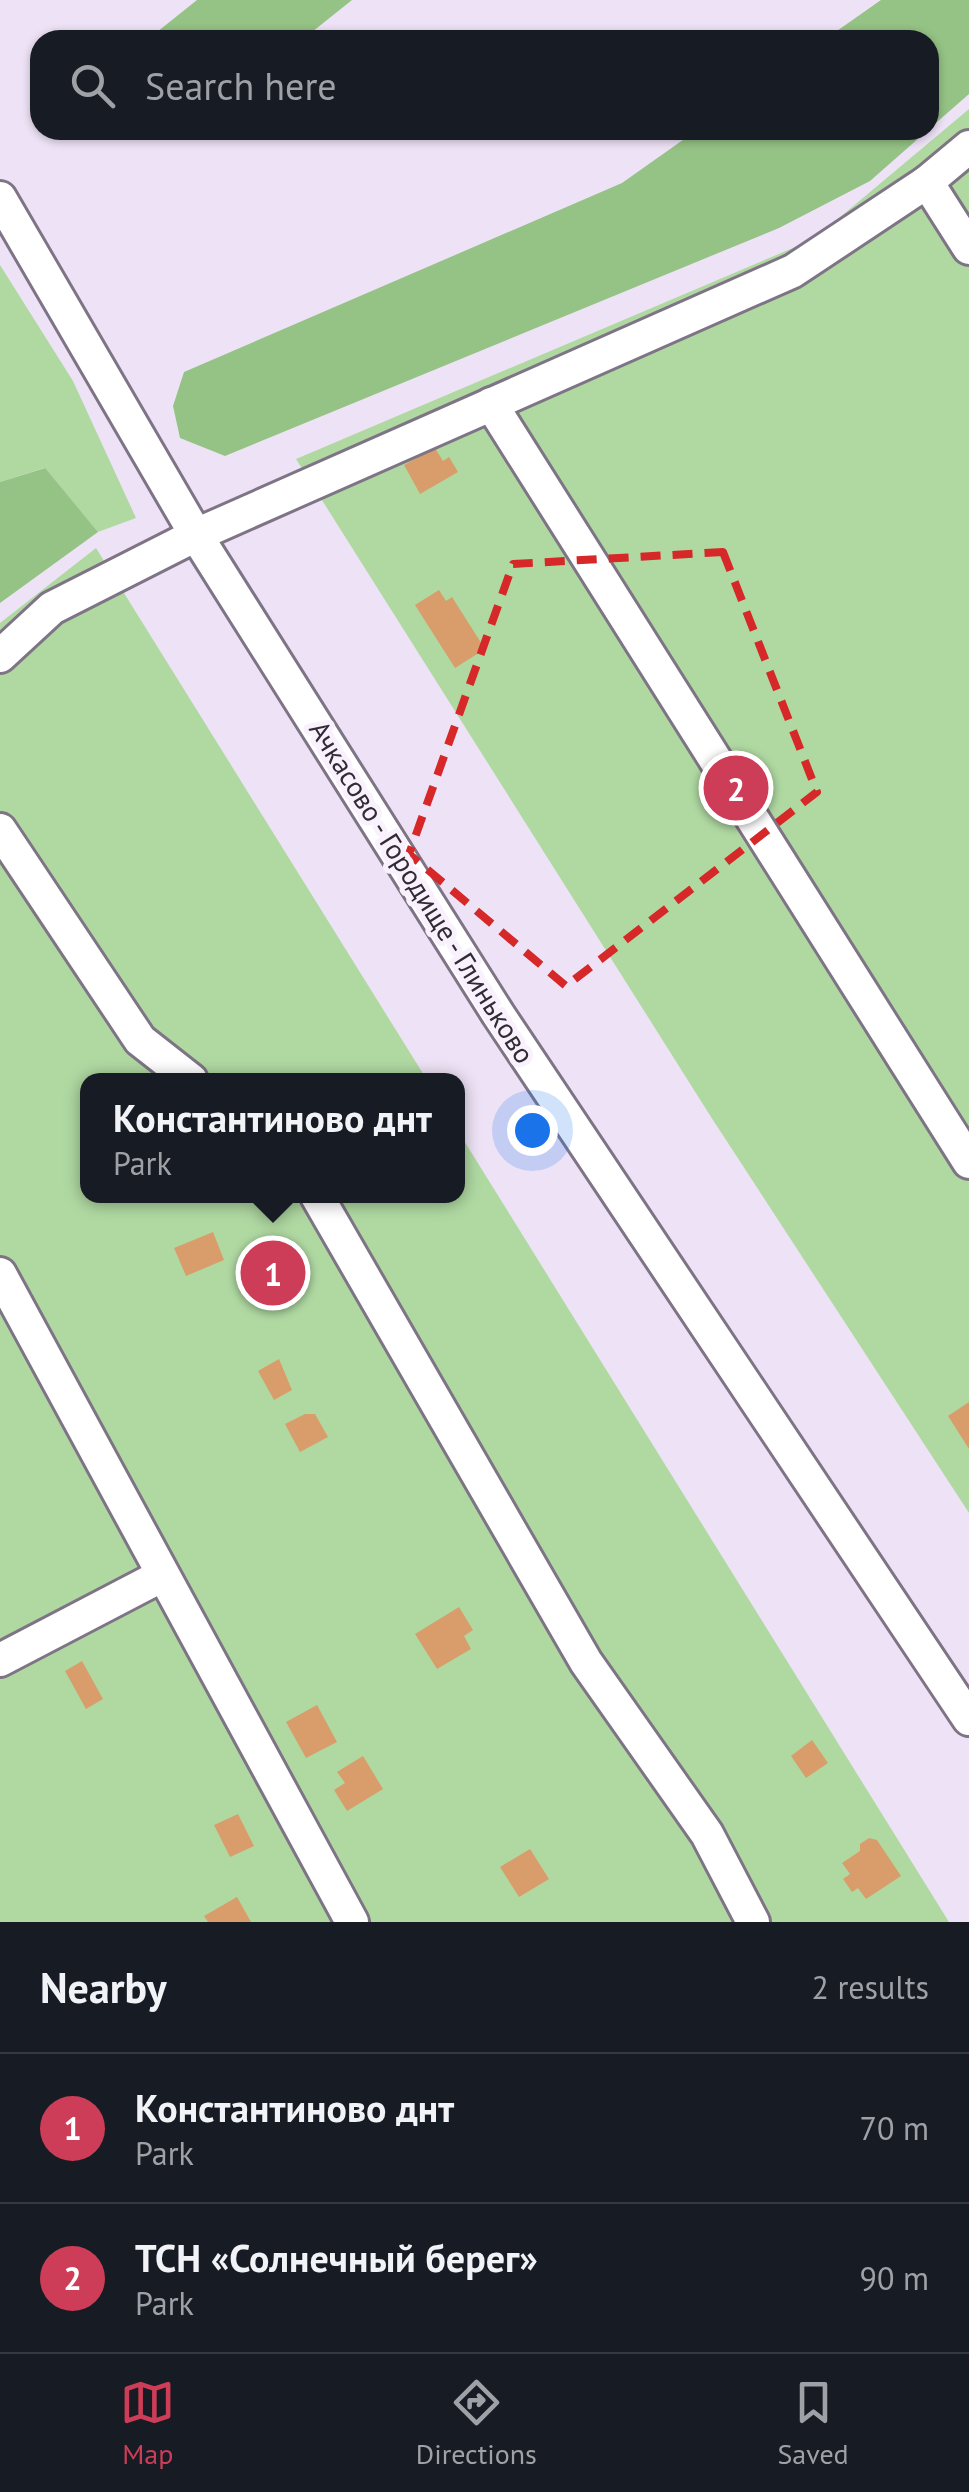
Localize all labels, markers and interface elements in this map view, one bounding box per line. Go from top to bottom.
search box [30,30,939,140]
icon: search [65,58,120,113]
text: Search here [145,61,337,110]
street label: Ачкасово - Городище - Глиньково [301,713,543,1070]
pin: 2 [704,750,768,826]
popup [80,1073,465,1203]
text: Константиново днт [113,1093,432,1142]
your location [507,1105,558,1156]
text: Park [113,1142,172,1184]
pin: 1 [240,1236,306,1310]
text: Nearby [40,1960,167,2015]
text: 2 results [811,1966,929,2008]
text: Константиново днт [135,2083,454,2132]
text: 1 [63,2107,82,2149]
text: 70 m [860,2107,929,2149]
text: Park [135,2132,194,2174]
text: ТСН «Солнечный берег» [135,2233,538,2282]
text: 2 [63,2257,82,2299]
text: 90 m [860,2257,929,2299]
text: Park [135,2282,194,2324]
tab: Map [120,2375,175,2472]
tab: Directions [416,2375,537,2472]
tab: Saved [777,2375,849,2472]

